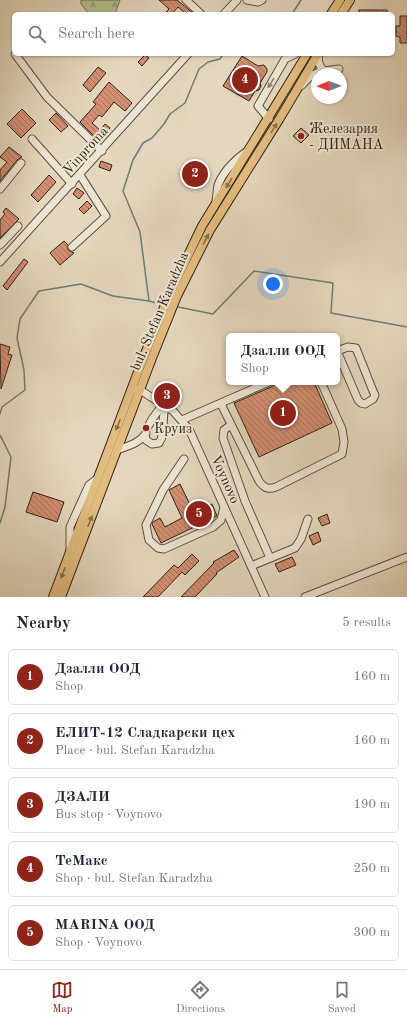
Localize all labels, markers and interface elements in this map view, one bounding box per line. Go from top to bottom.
search box [12,12,395,56]
icon: search [26,23,48,45]
text: Search here [58,27,135,42]
pin: 4 [232,65,258,95]
north arrow [311,68,347,104]
one-way arrow [268,77,275,89]
one-way arrow [270,122,277,134]
place label: Железария - ДИМАНА [309,122,384,152]
street label: Vinproma [61,124,111,177]
marker: Железария - ДИМАНА [296,131,306,141]
pin: 2 [182,159,208,189]
one-way arrow [225,178,233,188]
one-way arrow [202,233,209,244]
street label: bul. Stefan Karadzha [129,250,191,373]
your location [263,274,283,294]
popup [226,333,340,385]
text: Дзалли ООД [240,344,326,359]
text: Shop [240,362,269,375]
pin: 3 [154,381,180,411]
pin: 1 [270,398,296,428]
one-way arrow [115,419,121,431]
place label: Круиз [154,422,192,436]
marker: Круиз [141,423,151,433]
street label: Voynovo [208,453,242,506]
pin: 5 [186,499,212,529]
one-way arrow [88,515,94,527]
one-way arrow [59,567,65,579]
text: Nearby [16,615,71,632]
text: 5 results [342,616,391,629]
text: Дзалли ООД [55,662,140,677]
text: 1 [26,670,34,683]
text: 160 m [353,670,390,683]
text: Shop [55,680,83,693]
text: ЕЛИТ-12 Сладкарски цех [55,726,235,741]
text: 2 [26,734,34,747]
text: 160 m [353,734,390,747]
text: Place · bul. Stefan Karadzha [55,744,215,757]
text: ДЗАЛИ [55,790,110,805]
text: 3 [26,798,34,811]
text: 190 m [353,798,390,811]
text: Bus stop · Voynovo [55,808,162,821]
text: ТеМакс [55,854,108,869]
text: 4 [26,862,34,875]
text: 250 m [353,862,390,875]
text: Shop · bul. Stefan Karadzha [55,872,213,885]
text: MARINA ООД [55,918,155,933]
text: 5 [26,926,34,939]
text: 300 m [353,926,390,939]
text: Shop · Voynovo [55,936,142,949]
tab: Map [51,979,73,1017]
tab: Directions [176,979,225,1017]
tab: Saved [328,979,356,1017]

